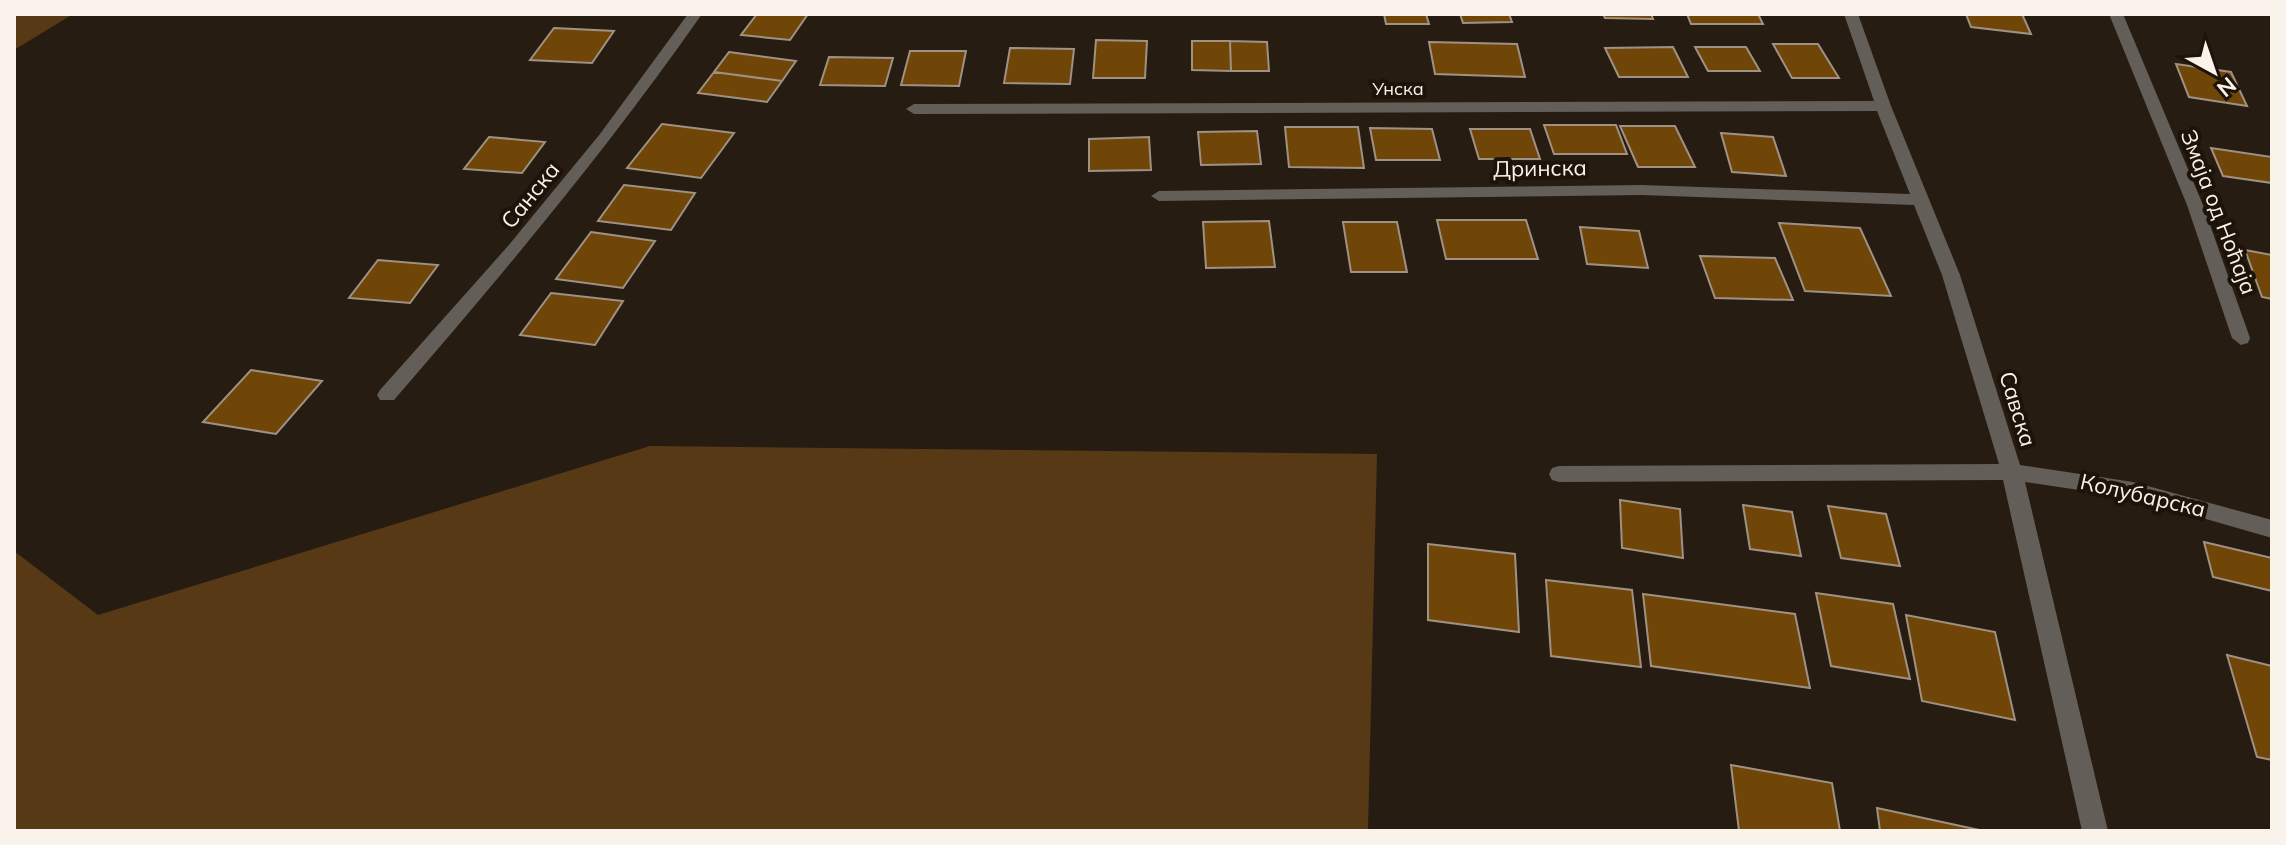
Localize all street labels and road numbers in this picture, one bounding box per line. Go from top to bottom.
street label: Унска [1371,77,1424,100]
street label: Змаја од Ноћаја [2175,126,2263,298]
street label: Дринска [1493,153,1587,183]
street label: Санска [495,156,565,234]
street label: Савска [1993,368,2043,450]
street label: Колубарска [2078,467,2208,523]

